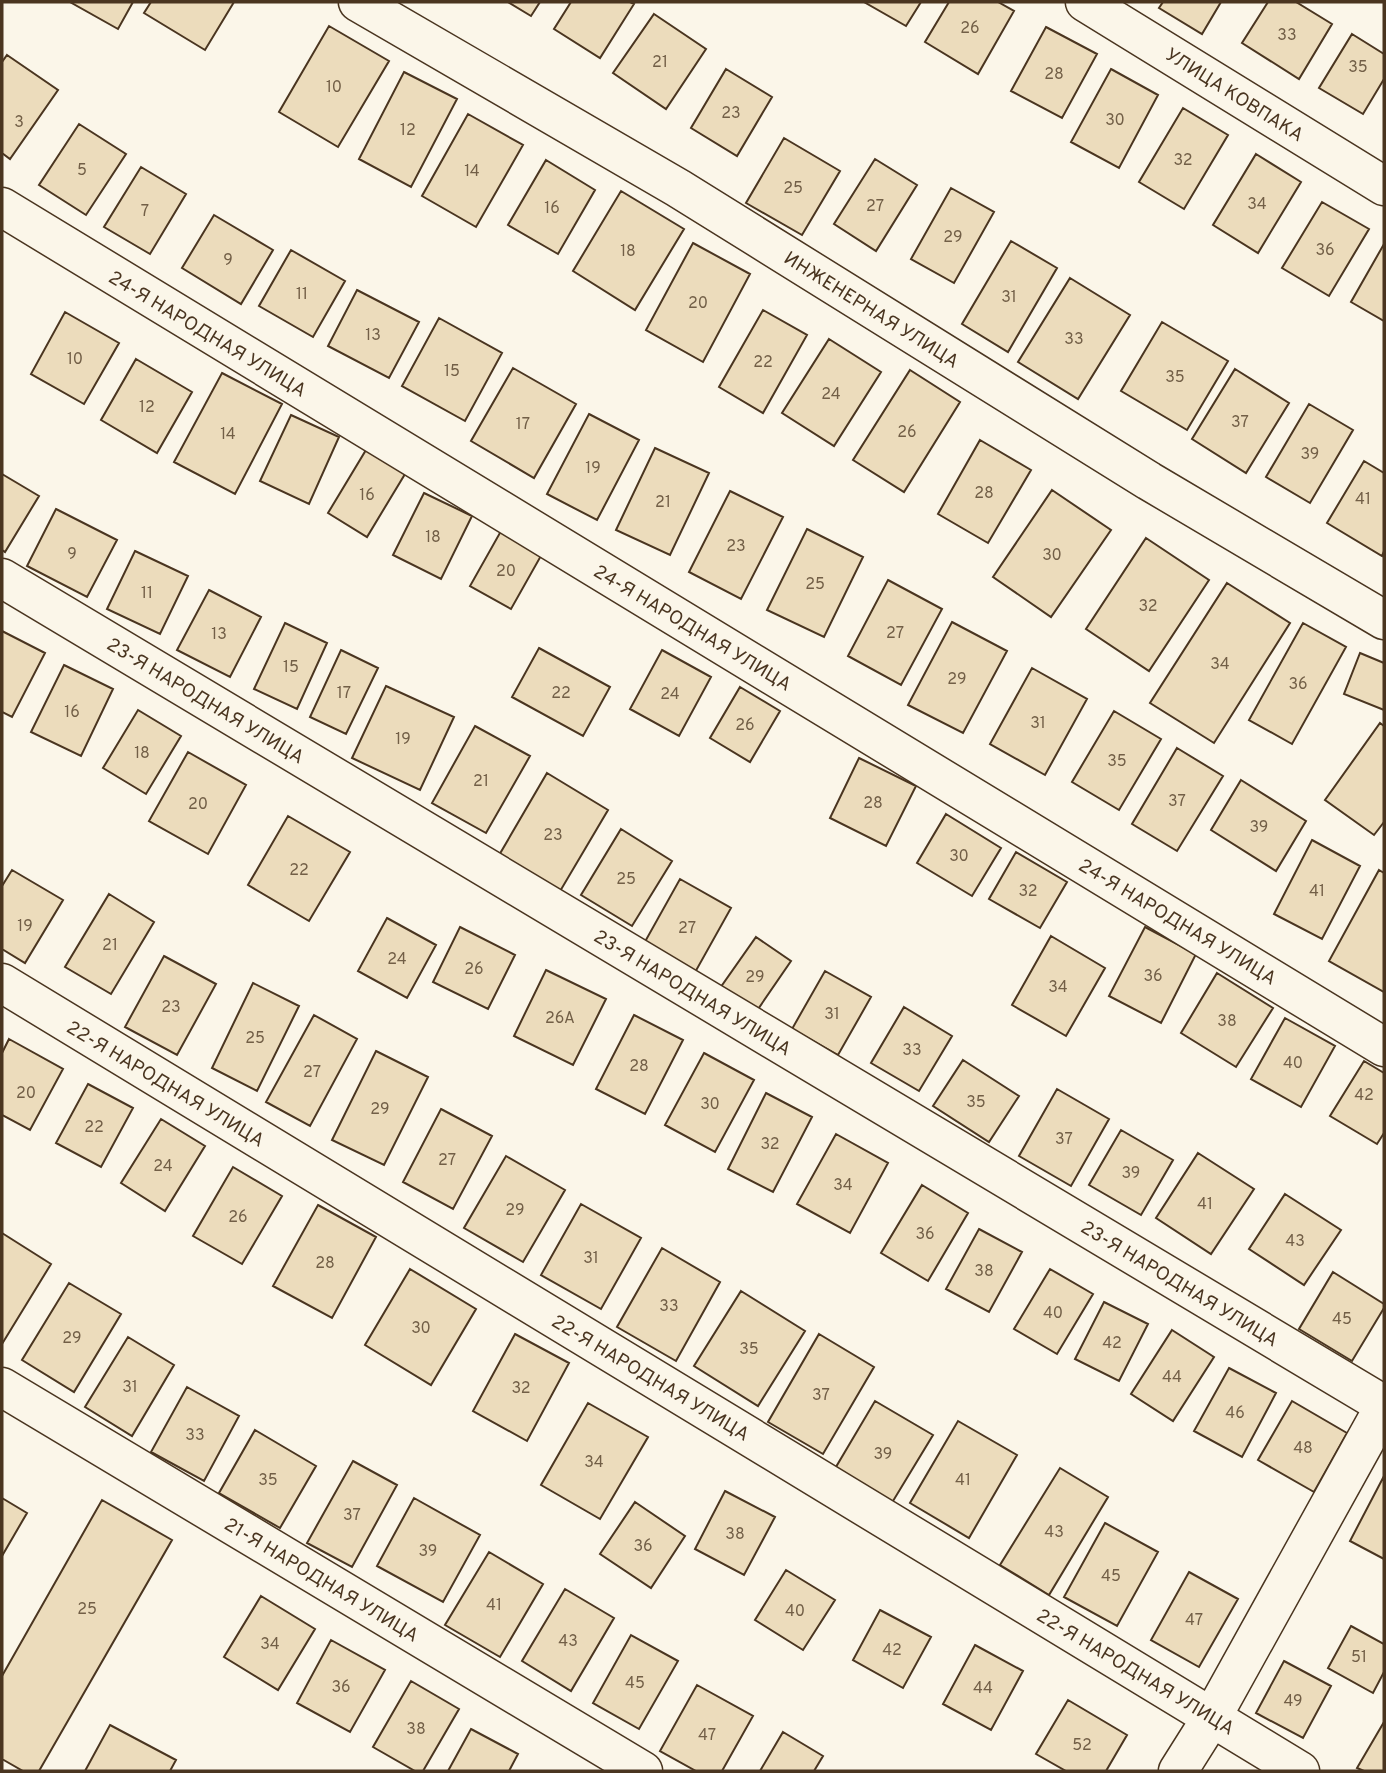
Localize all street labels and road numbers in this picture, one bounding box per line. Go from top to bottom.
street label: УЛИЦА КОВПАКА [1160,43,1308,148]
street label: ИНЖЕНЕРНАЯ УЛИЦА [779,247,963,374]
street label: 24-Я НАРОДНАЯ УЛИЦА [104,266,310,403]
street label: 24-Я НАРОДНАЯ УЛИЦА [590,559,796,695]
street label: 23-Я НАРОДНАЯ УЛИЦА [102,633,308,770]
street label: 24-Я НАРОДНАЯ УЛИЦА [1074,854,1280,991]
street label: 23-Я НАРОДНАЯ УЛИЦА [589,925,795,1062]
street label: 22-Я НАРОДНАЯ УЛИЦА [63,1015,269,1151]
street label: 23-Я НАРОДНАЯ УЛИЦА [1076,1216,1282,1353]
street label: 22-Я НАРОДНАЯ УЛИЦА [547,1310,753,1447]
street label: 21-Я НАРОДНАЯ УЛИЦА [219,1513,423,1648]
street label: 22-Я НАРОДНАЯ УЛИЦА [1032,1604,1238,1741]

